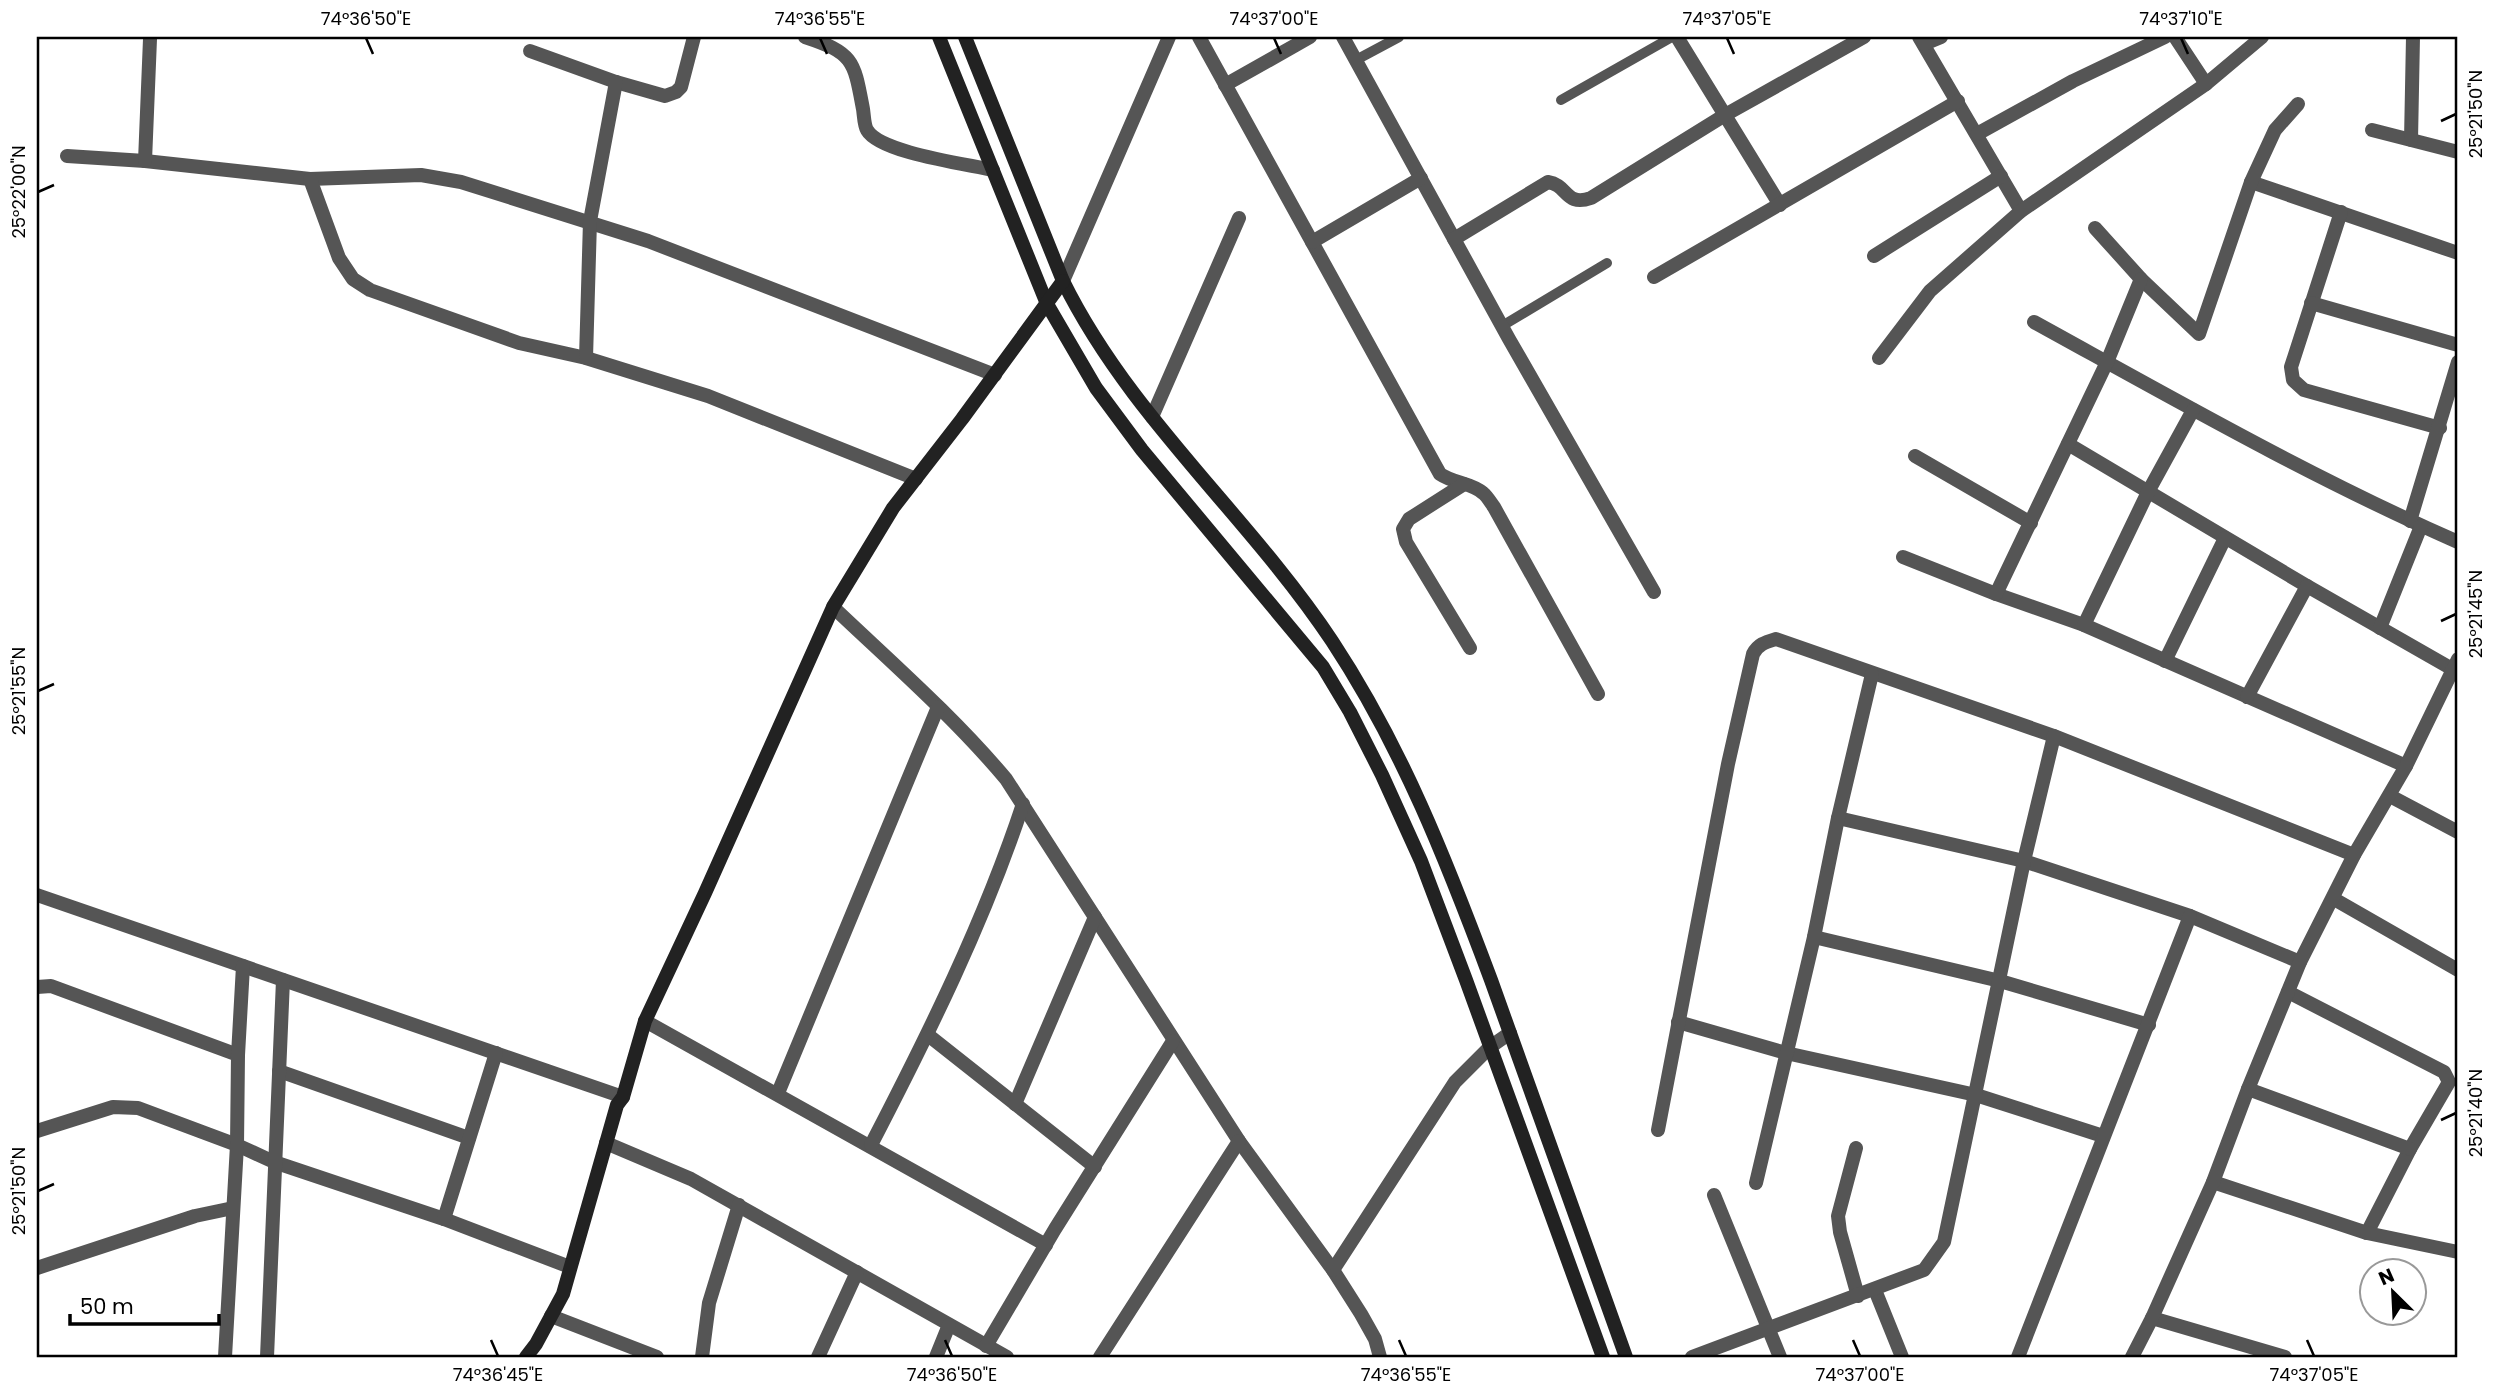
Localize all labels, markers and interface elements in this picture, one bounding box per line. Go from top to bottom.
text: 74°36'50"E [321,6,411,31]
text: 74°36'55"E [775,6,865,31]
text: 74°37'00"E [1230,6,1318,31]
text: 74°37'05"E [1683,6,1771,31]
text: 74°37'10"E [2139,6,2223,31]
text: 25°21'50"N [2463,70,2488,158]
text: 25°22'00"N [6,145,31,239]
text: 25°21'45"N [2463,570,2488,658]
text: 25°21'55"N [6,647,31,735]
text: 25°21'40"N [2463,1069,2488,1157]
text: 25°21'50"N [6,1147,31,1235]
north arrow [2358,1258,2428,1328]
text: N [2374,1262,2398,1292]
scale bar [70,1282,219,1326]
text: 50 m [80,1292,134,1321]
text: 74°36'45"E [453,1362,543,1387]
text: 74°36'50"E [907,1362,997,1387]
text: 74°36'55"E [1361,1362,1451,1387]
text: 74°37'00"E [1816,1362,1904,1387]
text: 74°37'05"E [2270,1362,2358,1387]

